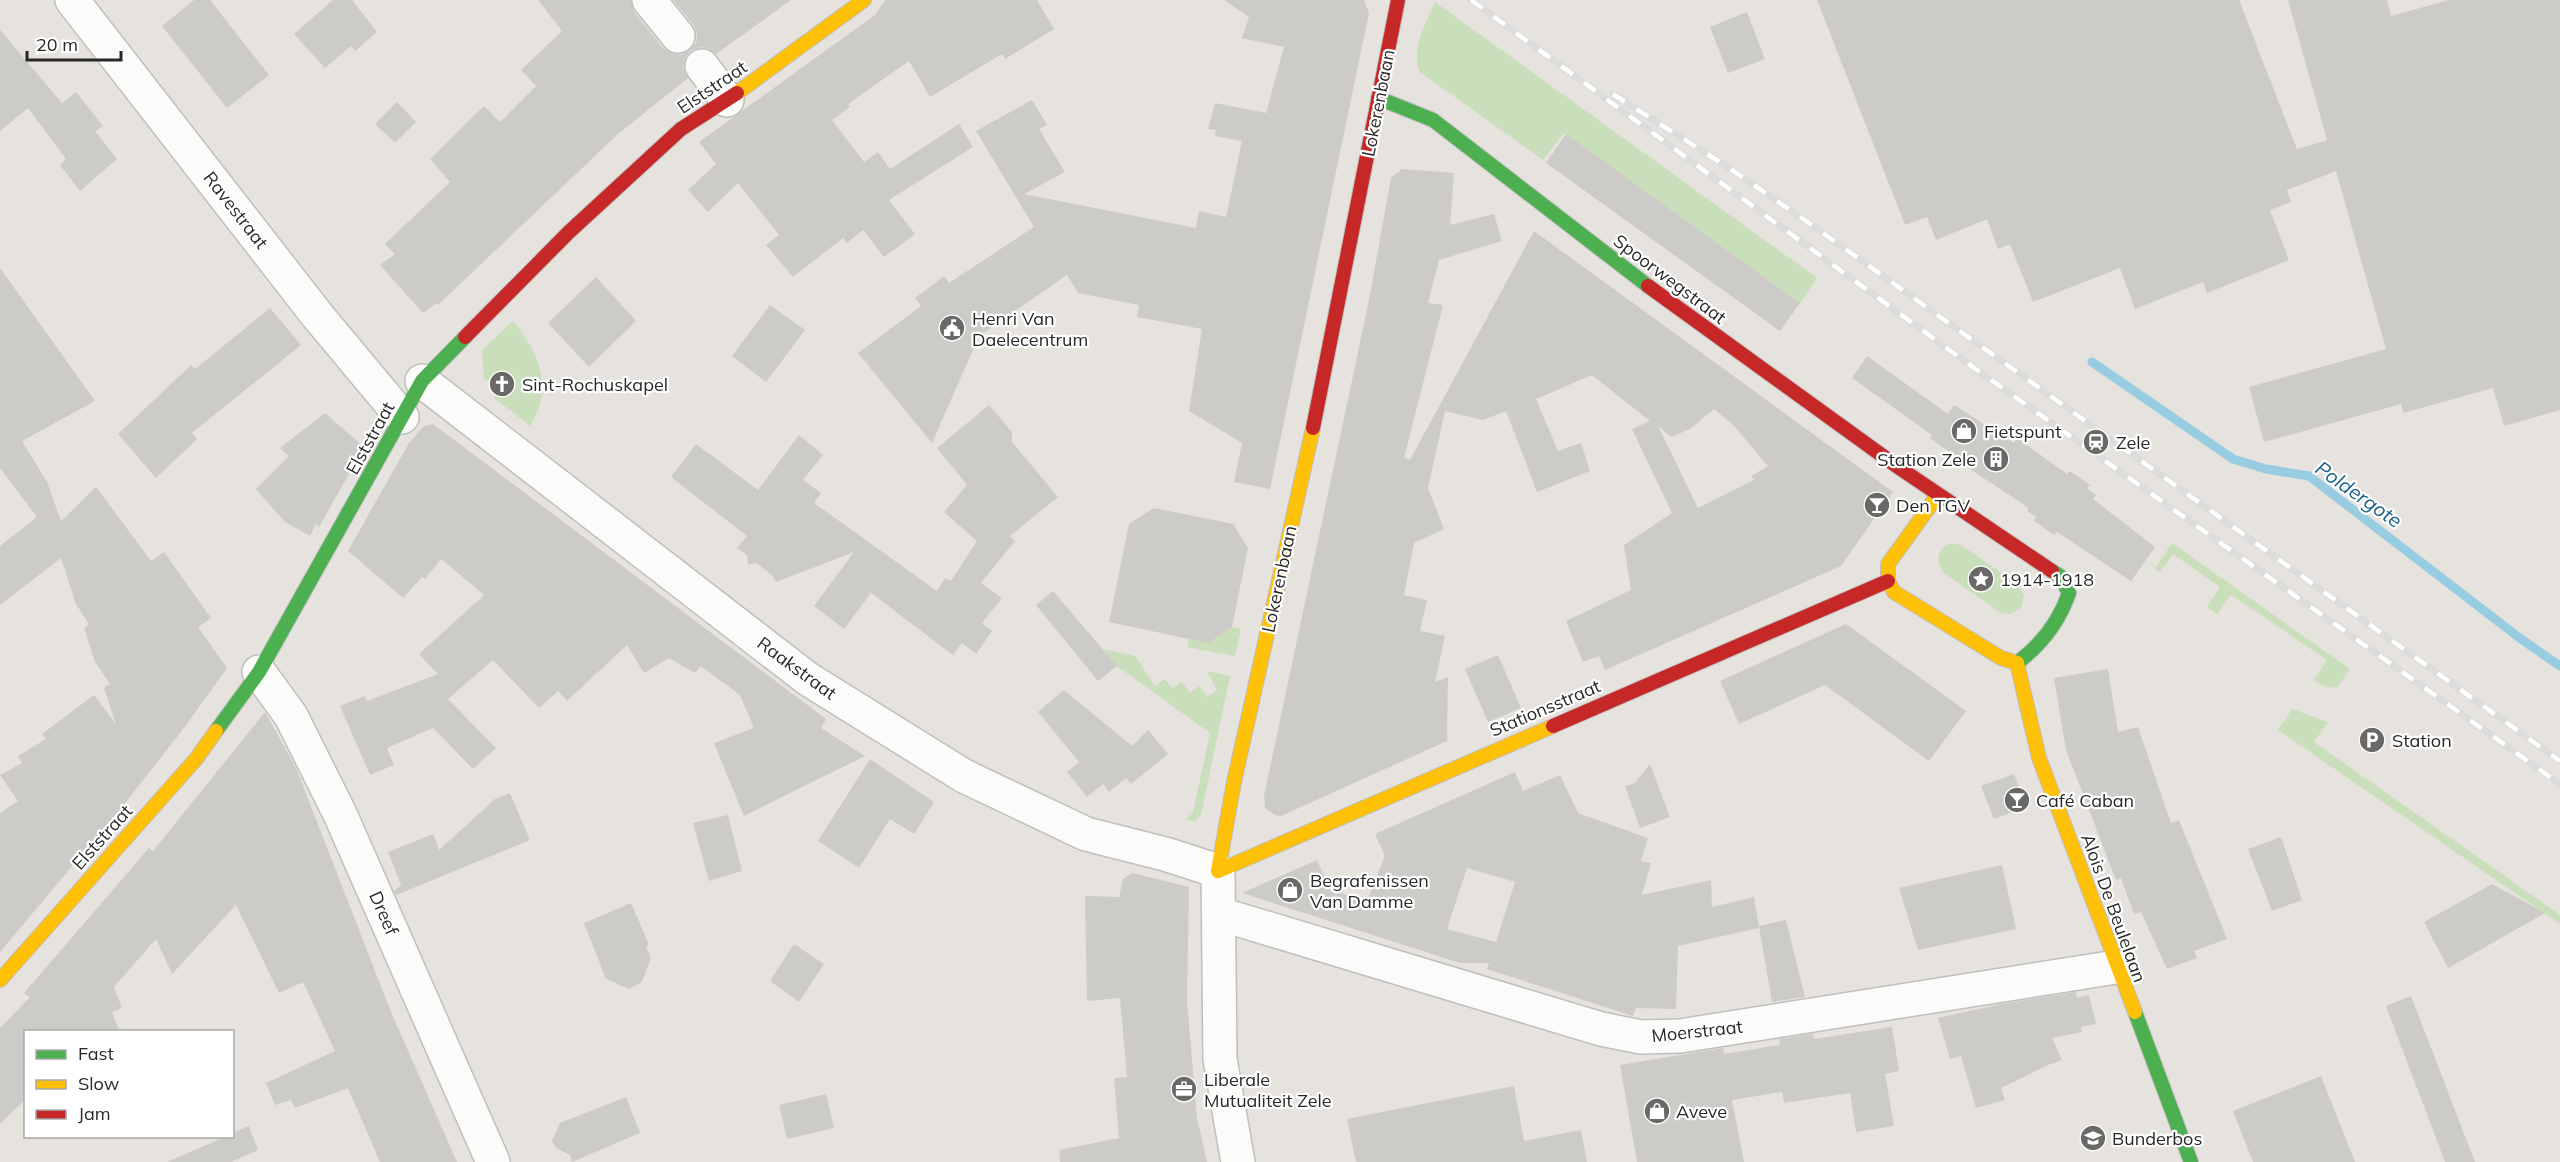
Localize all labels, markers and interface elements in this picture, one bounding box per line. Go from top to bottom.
scale bar [27,24,122,62]
text: 20 m [36,33,78,56]
street label: Lokerenbaan [1356,48,1400,158]
street label: Elststraat [673,55,751,119]
street label: Ravestraat [199,167,273,253]
street label: Spoorwegstraat [1609,229,1731,329]
place label: Henri Van Daelecentrum [972,307,1088,351]
public building icon: Henri Van Daelecentrum [937,313,967,343]
church icon: Sint-Rochuskapel [487,369,517,399]
place label: Sint-Rochuskapel [522,373,668,396]
street label: Elststraat [341,398,399,478]
shop icon: Fietspunt [1949,416,1979,446]
place label: Fietspunt [1984,420,2061,443]
station icon: Zele [2081,427,2111,457]
place label: Zele [2116,431,2150,454]
building icon: Station Zele [1981,444,2011,474]
place label: Station Zele [1877,448,1976,471]
water label: Poldergote [2311,455,2407,533]
bar icon: Den TGV [1862,490,1892,520]
place label: Den TGV [1896,494,1971,517]
street label: Lokerenbaan [1256,524,1302,634]
place icon: 1914-1918 [1966,564,1996,594]
place label: 1914-1918 [2000,568,2094,591]
street label: Raakstraat [753,631,841,705]
street label: Stationsstraat [1486,674,1604,742]
parking icon: Station [2357,725,2387,755]
place label: Station [2392,729,2452,752]
bar icon: Café Caban [2002,785,2032,815]
place label: Café Caban [2036,789,2134,812]
street label: Elststraat [67,800,137,874]
street label: Alois De Beulelaan [2076,830,2152,986]
place label: Begrafenissen Van Damme [1310,869,1429,913]
shop icon: Begrafenissen Van Damme [1275,875,1305,905]
street label: Dreef [364,888,404,939]
street label: Moerstraat [1650,1015,1744,1047]
legend [24,1030,234,1138]
text: Fast [78,1042,114,1065]
place label: Liberale Mutualiteit Zele [1204,1068,1332,1112]
text: Slow [78,1072,120,1095]
office icon: Liberale Mutualiteit Zele [1169,1074,1199,1104]
shop icon: Aveve [1642,1096,1672,1126]
place label: Aveve [1676,1100,1727,1123]
text: Jam [78,1102,111,1125]
school or university icon: Bunderbos [2078,1123,2108,1153]
place label: Bunderbos [2112,1127,2202,1150]

